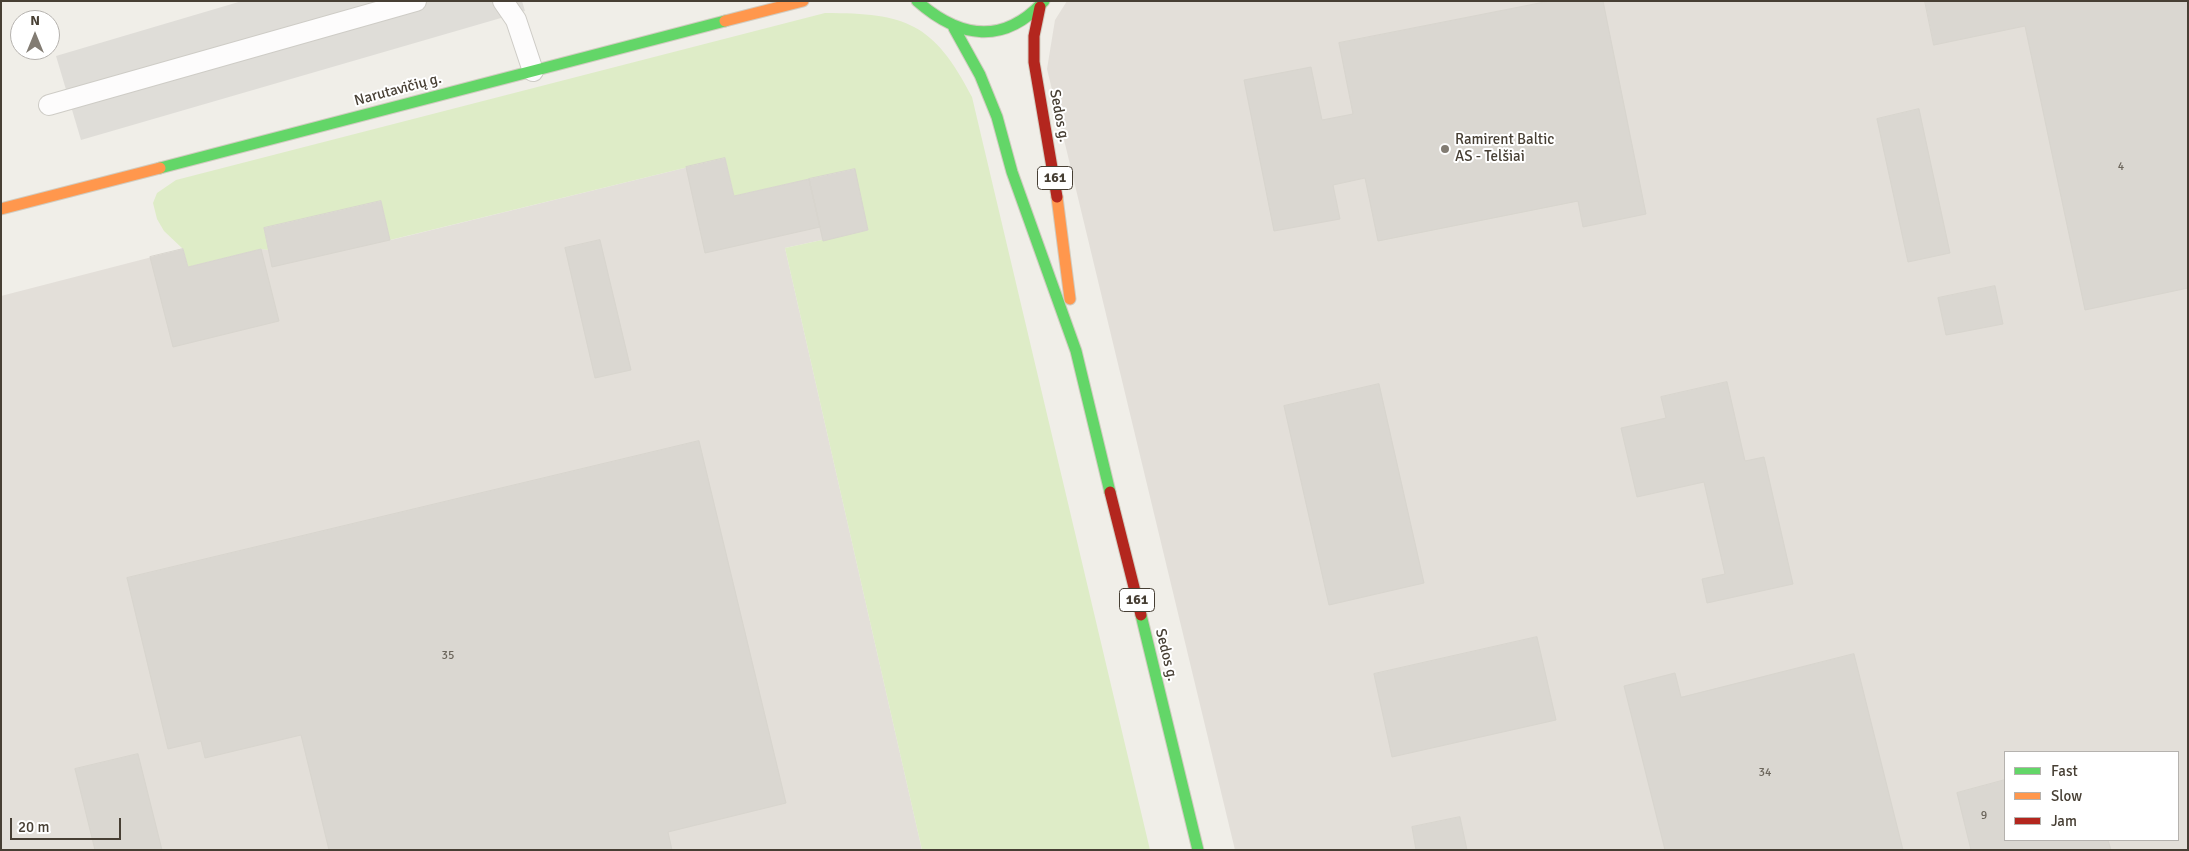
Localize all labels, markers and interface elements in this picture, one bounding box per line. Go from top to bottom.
north arrow [10,10,60,60]
text: N [30,12,40,29]
street label: Narutavičių g. [352,70,444,110]
street label: Sedos g. [1045,88,1073,144]
place label: Ramirent Baltic AS - Telšiai [1455,131,1554,166]
marker: Ramirent Baltic AS - Telšiai [1439,143,1451,155]
house number: 4 [2118,160,2124,174]
road number: 161 [1038,167,1072,190]
road number: 161 [1120,588,1154,612]
street label: Sedos g. [1151,627,1181,683]
house number: 35 [442,649,454,663]
legend [2004,751,2179,841]
text: Fast [2051,762,2078,780]
house number: 34 [1759,766,1771,780]
text: Slow [2051,787,2082,805]
scale bar [12,808,124,840]
house number: 9 [1981,809,1987,823]
text: Jam [2051,812,2077,830]
text: 20 m [18,818,49,836]

